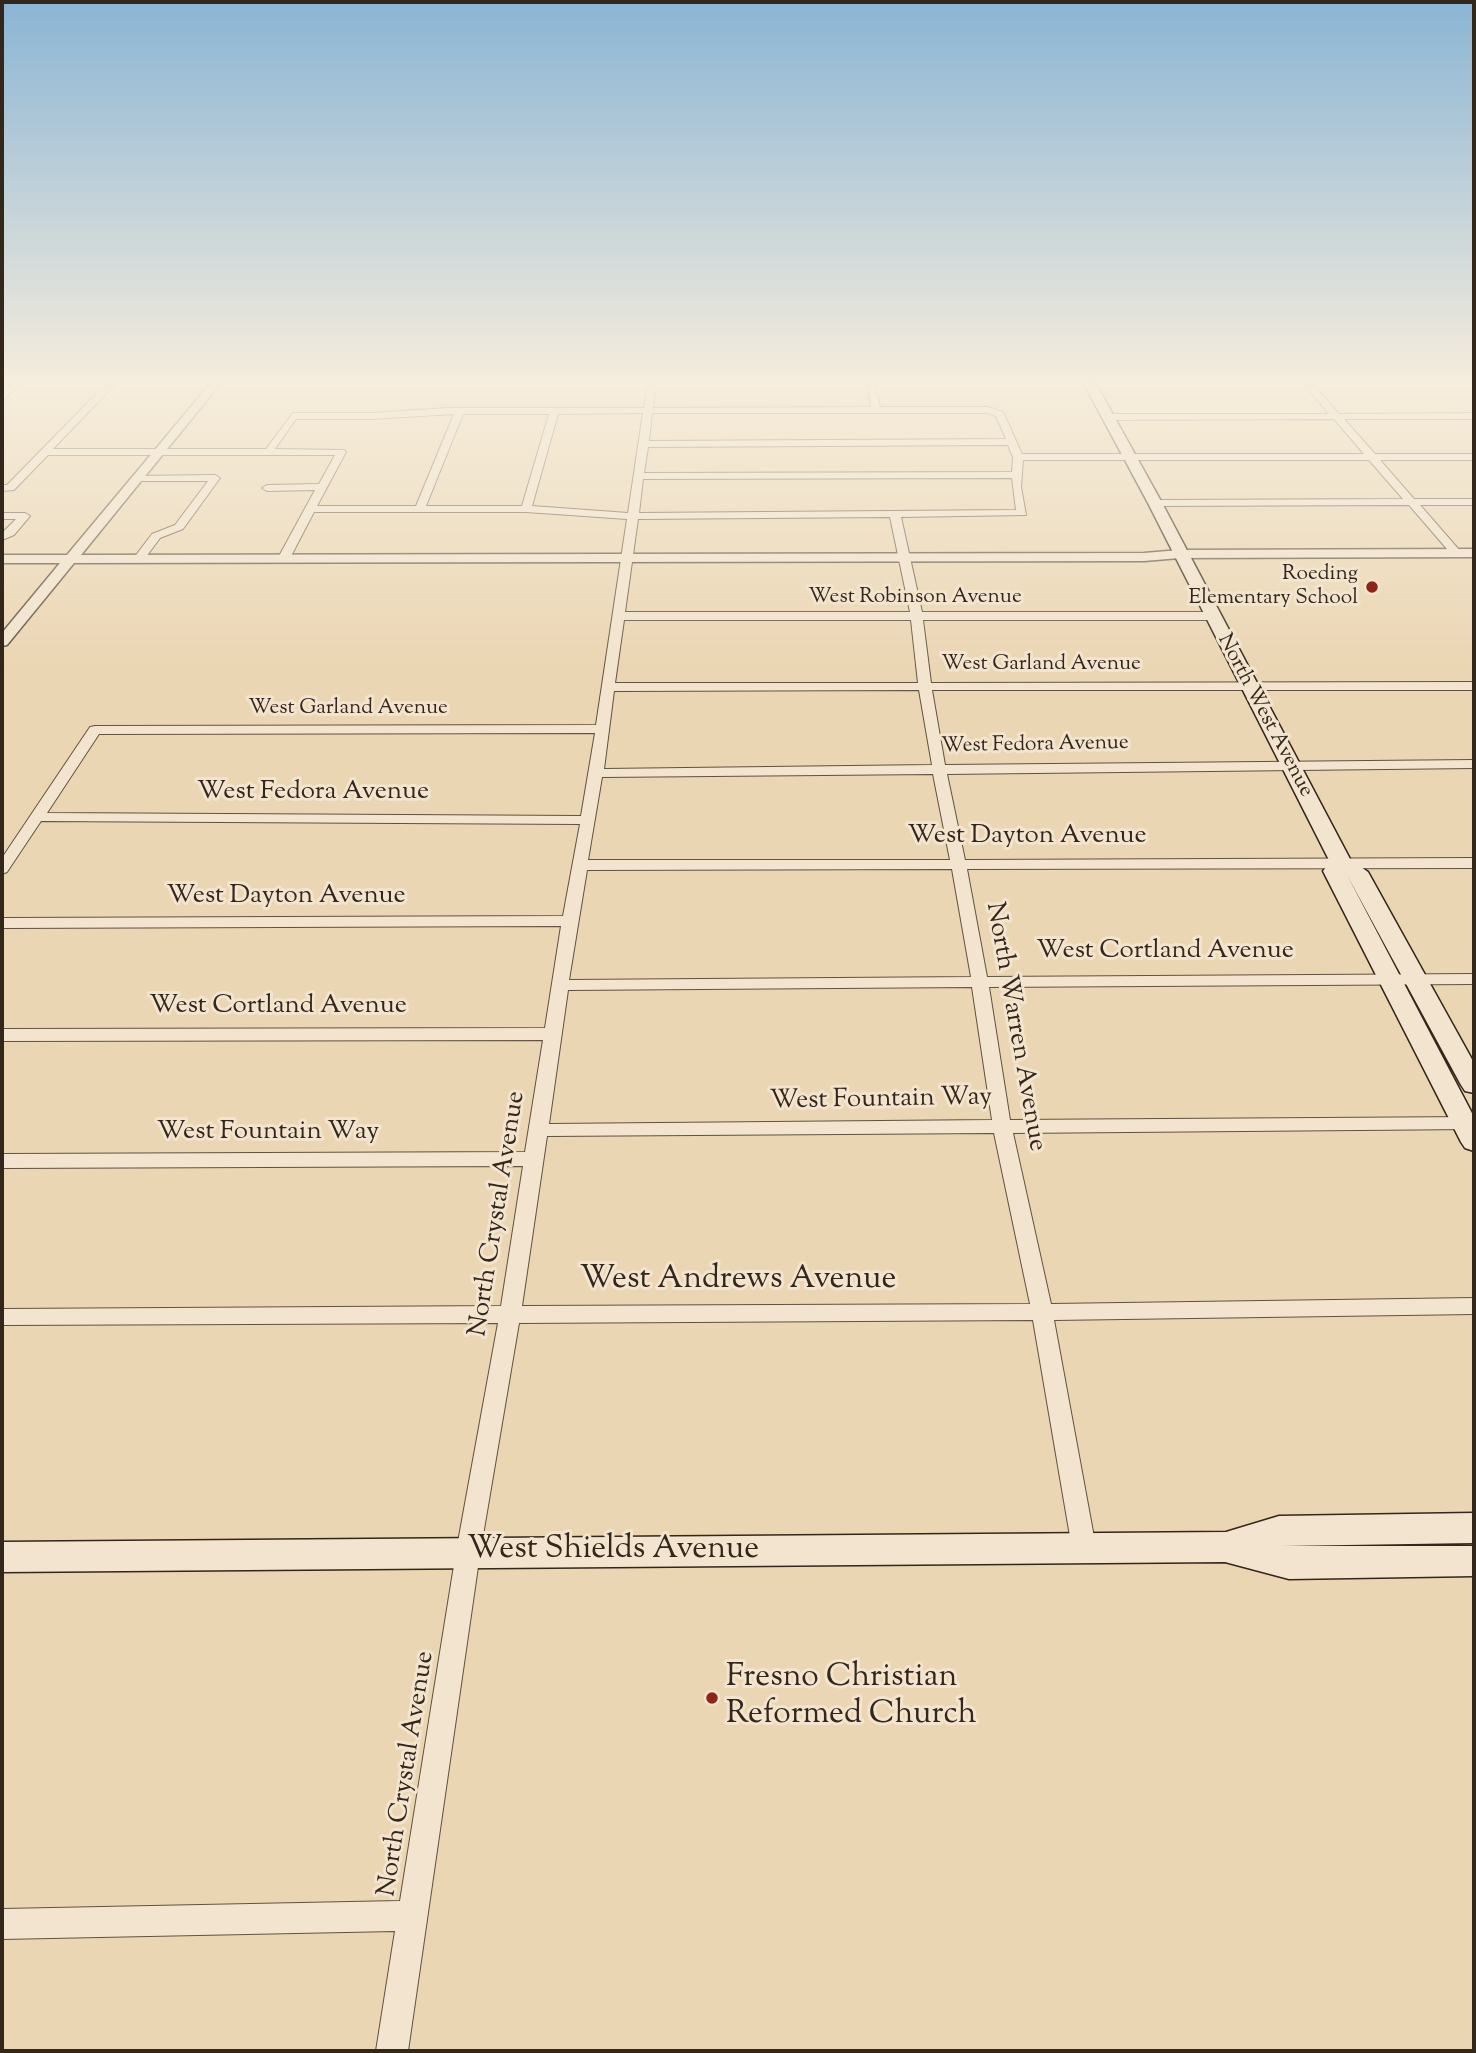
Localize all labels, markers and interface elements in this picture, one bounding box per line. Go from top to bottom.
place label: Roeding Elementary School [1189,562,1358,612]
marker: Roeding Elementary School [1364,579,1380,595]
street label: West Robinson Avenue [808,585,1022,611]
street label: North West Avenue [1210,630,1318,802]
street label: West Garland Avenue [941,652,1141,678]
street label: West Garland Avenue [248,696,448,722]
street label: West Fedora Avenue [941,732,1129,760]
street label: West Fedora Avenue [197,778,429,810]
street label: West Dayton Avenue [907,822,1147,854]
street label: West Dayton Avenue [166,882,406,914]
street label: North Warren Avenue [977,900,1051,1154]
street label: West Cortland Avenue [1036,937,1294,969]
street label: West Cortland Avenue [149,992,407,1024]
street label: West Fountain Way [769,1083,993,1119]
street label: North Crystal Avenue [464,1089,534,1339]
street label: West Fountain Way [157,1118,379,1150]
street label: West Andrews Avenue [580,1263,896,1301]
street label: West Shields Avenue [467,1533,759,1571]
street label: North Crystal Avenue [373,1649,443,1899]
place label: Fresno Christian Reformed Church [726,1661,977,1736]
marker: Fresno Christian Reformed Church [704,1690,720,1706]

